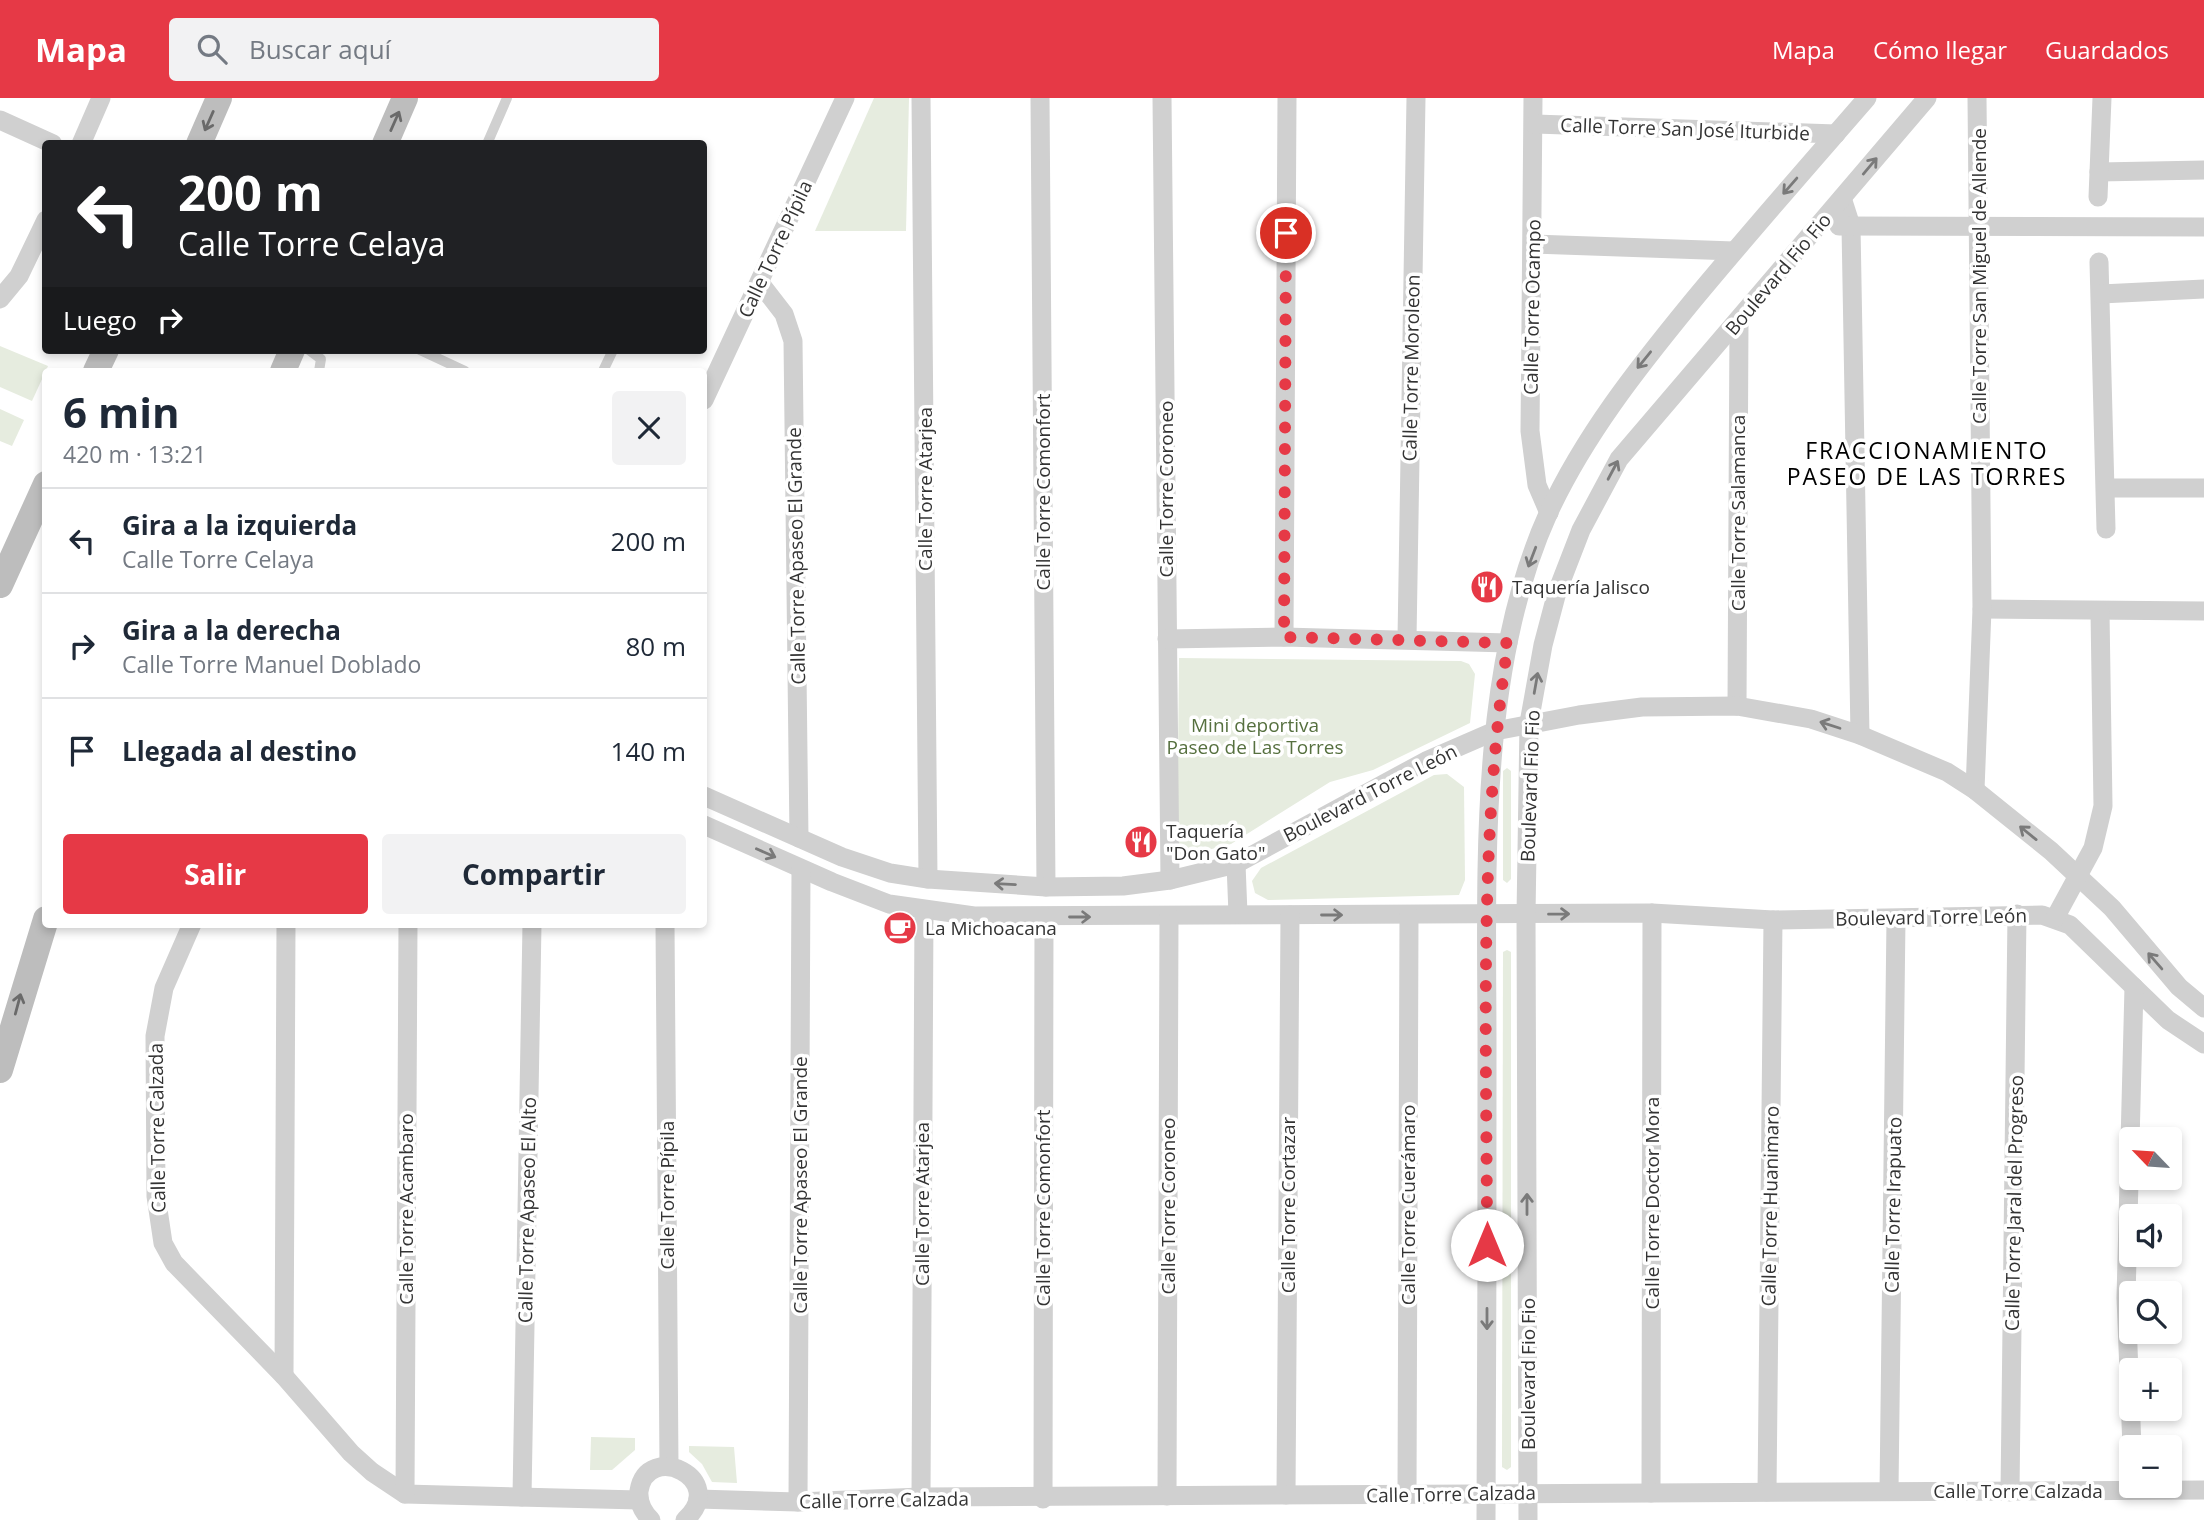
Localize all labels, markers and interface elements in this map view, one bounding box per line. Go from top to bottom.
search box [169,18,659,81]
text: Mapa [35,27,127,72]
icon: search [193,30,231,68]
text: Buscar aquí [249,31,391,67]
text: Mapa [1772,33,1835,66]
text: Cómo llegar [1873,33,2007,66]
text: Guardados [2045,33,2169,66]
one-way arrow [202,110,215,131]
one-way arrow [389,111,402,132]
street label: Calle Torre San José Iturbide [1560,112,1810,146]
street label: Calle Torre San Miguel de Allende [1966,128,1992,424]
one-way arrow [1862,157,1878,175]
text: 200 m [178,159,323,225]
icon: left [63,168,154,259]
street label: Calle Torre Pípila [732,176,818,322]
one-way arrow [1782,177,1798,195]
pin [1256,203,1316,263]
street label: Boulevard Fio Fio [1719,207,1837,341]
icon: arrive [1267,214,1305,252]
street label: Calle Torre Ocampo [1517,219,1547,395]
text: Calle Torre Celaya [178,222,445,265]
street label: Calle Torre Moroleon [1396,274,1426,462]
icon: right [151,301,189,339]
text: Luego [63,302,137,338]
one-way arrow [1636,351,1652,369]
text: 6 min [63,383,180,440]
button: close [612,391,686,465]
street label: Calle Torre Comonfort [1030,393,1056,591]
street label: Calle Torre Coroneo [1153,400,1179,578]
street label: Calle Torre Atarjea [912,407,938,571]
street label: Calle Torre Salamanca [1725,415,1751,611]
street label: Calle Torre Apaseo El Grande [781,427,811,685]
district label: FRACCIONAMIENTO PASEO DE LAS TORRES [1787,434,2067,492]
text: 420 m · 13:21 [63,438,206,470]
one-way arrow [1606,461,1620,481]
text: Gira a la izquierda [122,507,357,543]
icon: left [63,522,101,560]
text: 200 m [611,523,686,559]
text: Calle Torre Celaya [122,543,314,575]
one-way arrow [1525,546,1537,568]
restaurant icon: Taquería Jalisco [1468,568,1506,606]
place label: Taquería Jalisco [1512,574,1650,600]
text: Gira a la derecha [122,612,341,648]
icon: right [63,627,101,665]
text: 80 m [625,628,686,664]
text: Calle Torre Manuel Doblado [122,648,421,680]
one-way arrow [1530,672,1543,695]
street label: Boulevard Fio Fio [1514,709,1546,863]
park label: Mini deportiva Paseo de Las Torres [1167,712,1343,760]
one-way arrow [1820,718,1842,731]
icon: arrive [63,732,101,770]
text: Llegada al destino [122,733,357,769]
text: 140 m [611,733,686,769]
street label: Boulevard Torre León [1279,738,1461,848]
place label: Taquería "Don Gato" [1166,818,1266,866]
restaurant icon: Taquería "Don Gato" [1122,823,1160,861]
one-way arrow [2020,825,2038,840]
button: Salir [63,834,368,914]
button: Compartir [382,834,686,914]
one-way arrow [754,847,776,860]
one-way arrow [993,878,1016,891]
street label: Boulevard Torre León [1835,902,2027,932]
one-way arrow [1320,908,1343,922]
one-way arrow [1548,908,1571,921]
cafe icon: La Michoacana [881,909,919,947]
one-way arrow [1068,910,1091,924]
place label: La Michoacana [925,915,1057,941]
one-way arrow [2148,952,2164,970]
one-way arrow [12,993,25,1016]
street label: Calle Torre Calzada [143,1043,171,1213]
street label: Calle Torre Apaseo El Grande [787,1056,813,1314]
street label: Calle Torre Jaral del Progreso [1999,1075,2029,1331]
street label: Calle Torre Apaseo El Alto [512,1097,542,1323]
street label: Calle Torre Doctor Mora [1639,1097,1665,1309]
street label: Calle Torre Cuerámaro [1395,1105,1421,1305]
street label: Calle Torre Huanimaro [1755,1105,1785,1307]
street label: Calle Torre Comonfort [1030,1109,1056,1307]
street label: Calle Torre Acambaro [393,1113,419,1305]
street label: Calle Torre Coroneo [1155,1117,1181,1295]
street label: Calle Torre Cortazar [1275,1117,1301,1293]
street label: Calle Torre Irapuato [1878,1117,1908,1293]
street label: Calle Torre Pípila [654,1121,680,1269]
street label: Calle Torre Atarjea [909,1122,935,1286]
north arrow [2119,1127,2182,1190]
map controls [2119,1127,2182,1498]
one-way arrow [1520,1193,1534,1216]
button: sound [2119,1204,2182,1267]
position arrow [1450,1208,1524,1282]
button: search [2119,1281,2182,1344]
street label: Boulevard Fio Fio [1515,1298,1541,1450]
one-way arrow [1480,1308,1494,1331]
button: + [2119,1358,2182,1421]
button: − [2119,1435,2182,1498]
street label: Calle Torre Calzada [1933,1478,2103,1504]
street label: Calle Torre Calzada [1366,1480,1536,1508]
street label: Calle Torre Calzada [799,1486,969,1514]

